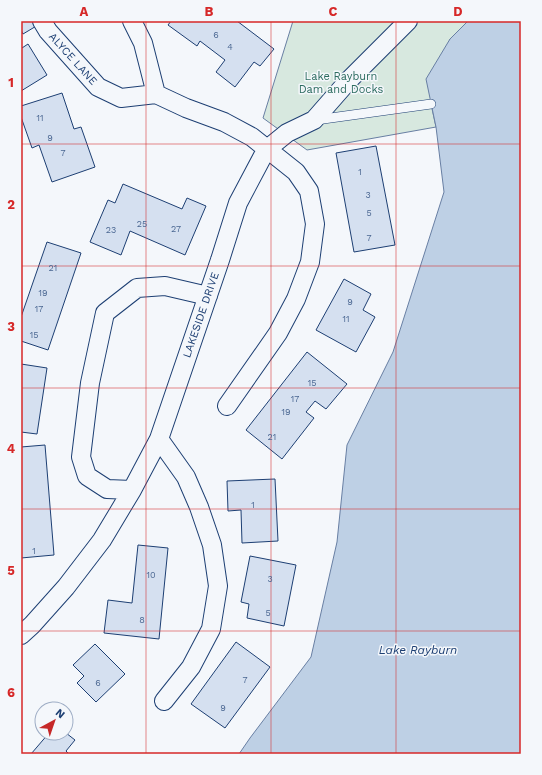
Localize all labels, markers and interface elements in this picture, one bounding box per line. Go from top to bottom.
text: A [80,4,89,19]
text: B [205,4,214,19]
text: C [329,4,338,19]
text: D [453,4,463,19]
street label: ALYCE LANE [46,30,100,88]
house number: 6 [213,30,219,40]
house number: 4 [227,42,233,52]
park label: Lake Rayburn Dam and Docks [299,70,384,96]
text: 1 [8,75,14,90]
house number: 11 [36,113,44,123]
house number: 9 [47,133,53,143]
house number: 7 [60,148,66,158]
house number: 1 [358,167,362,177]
house number: 3 [365,190,371,200]
text: 2 [7,197,15,212]
house number: 5 [366,208,372,218]
house number: 25 [137,219,147,229]
house number: 27 [171,224,181,234]
house number: 23 [106,225,116,235]
house number: 7 [366,233,372,243]
house number: 21 [49,263,57,273]
street label: LAKESIDE DRIVE [180,270,222,360]
house number: 19 [38,288,48,298]
house number: 9 [347,297,353,307]
house number: 17 [35,304,43,314]
house number: 11 [342,314,350,324]
text: 3 [7,319,15,334]
house number: 15 [30,330,38,340]
house number: 15 [308,378,316,388]
house number: 17 [291,394,299,404]
house number: 19 [281,407,291,417]
house number: 21 [268,432,276,442]
text: 4 [7,441,16,456]
house number: 1 [251,500,255,510]
house number: 1 [32,546,36,556]
text: 5 [7,563,15,578]
house number: 10 [146,570,156,580]
house number: 3 [267,574,273,584]
house number: 5 [265,608,271,618]
house number: 8 [139,615,145,625]
water label: Lake Rayburn [379,643,457,657]
house number: 7 [242,675,248,685]
house number: 6 [95,678,101,688]
text: 6 [7,685,15,700]
north arrow [34,701,74,741]
house number: 9 [220,703,226,713]
text: N [53,706,67,721]

